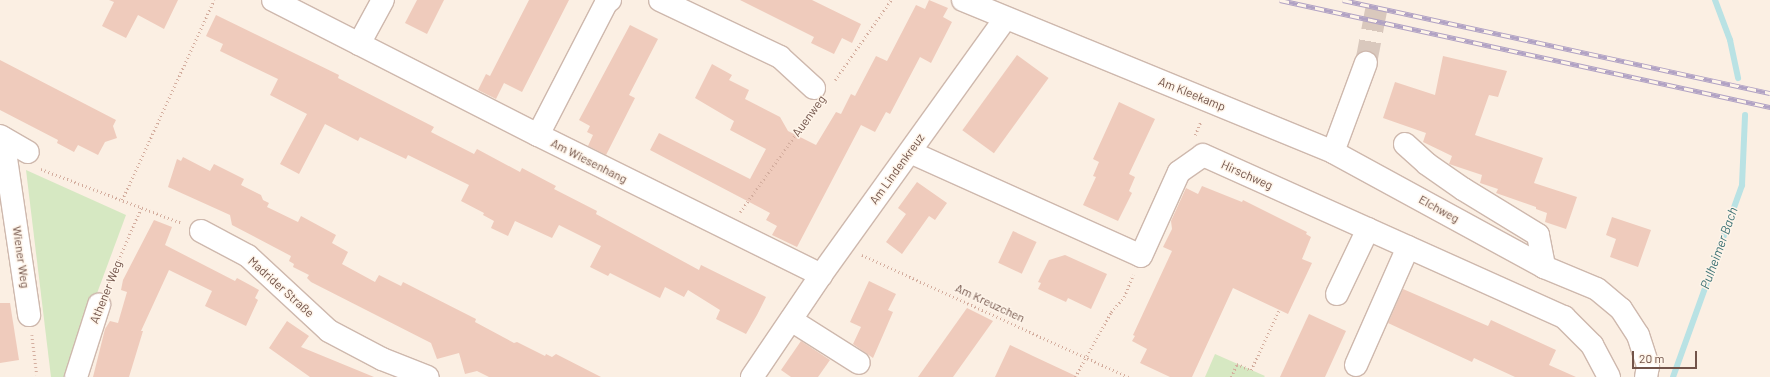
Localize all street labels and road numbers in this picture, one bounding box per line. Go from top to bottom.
street label: Am Kleekamp [1156,74,1228,114]
street label: Auenweg [789,92,829,140]
street label: Am Lindenkreuz [867,131,927,207]
street label: Am Wiesenhang [548,136,630,186]
street label: Hirschweg [1219,157,1275,193]
street label: Elchweg [1416,192,1462,226]
street label: Wiener Weg [10,225,32,289]
street label: Madrider Straße [245,254,317,320]
street label: Athener Weg [87,258,125,326]
street label: Am Kreuzchen [953,281,1027,325]

